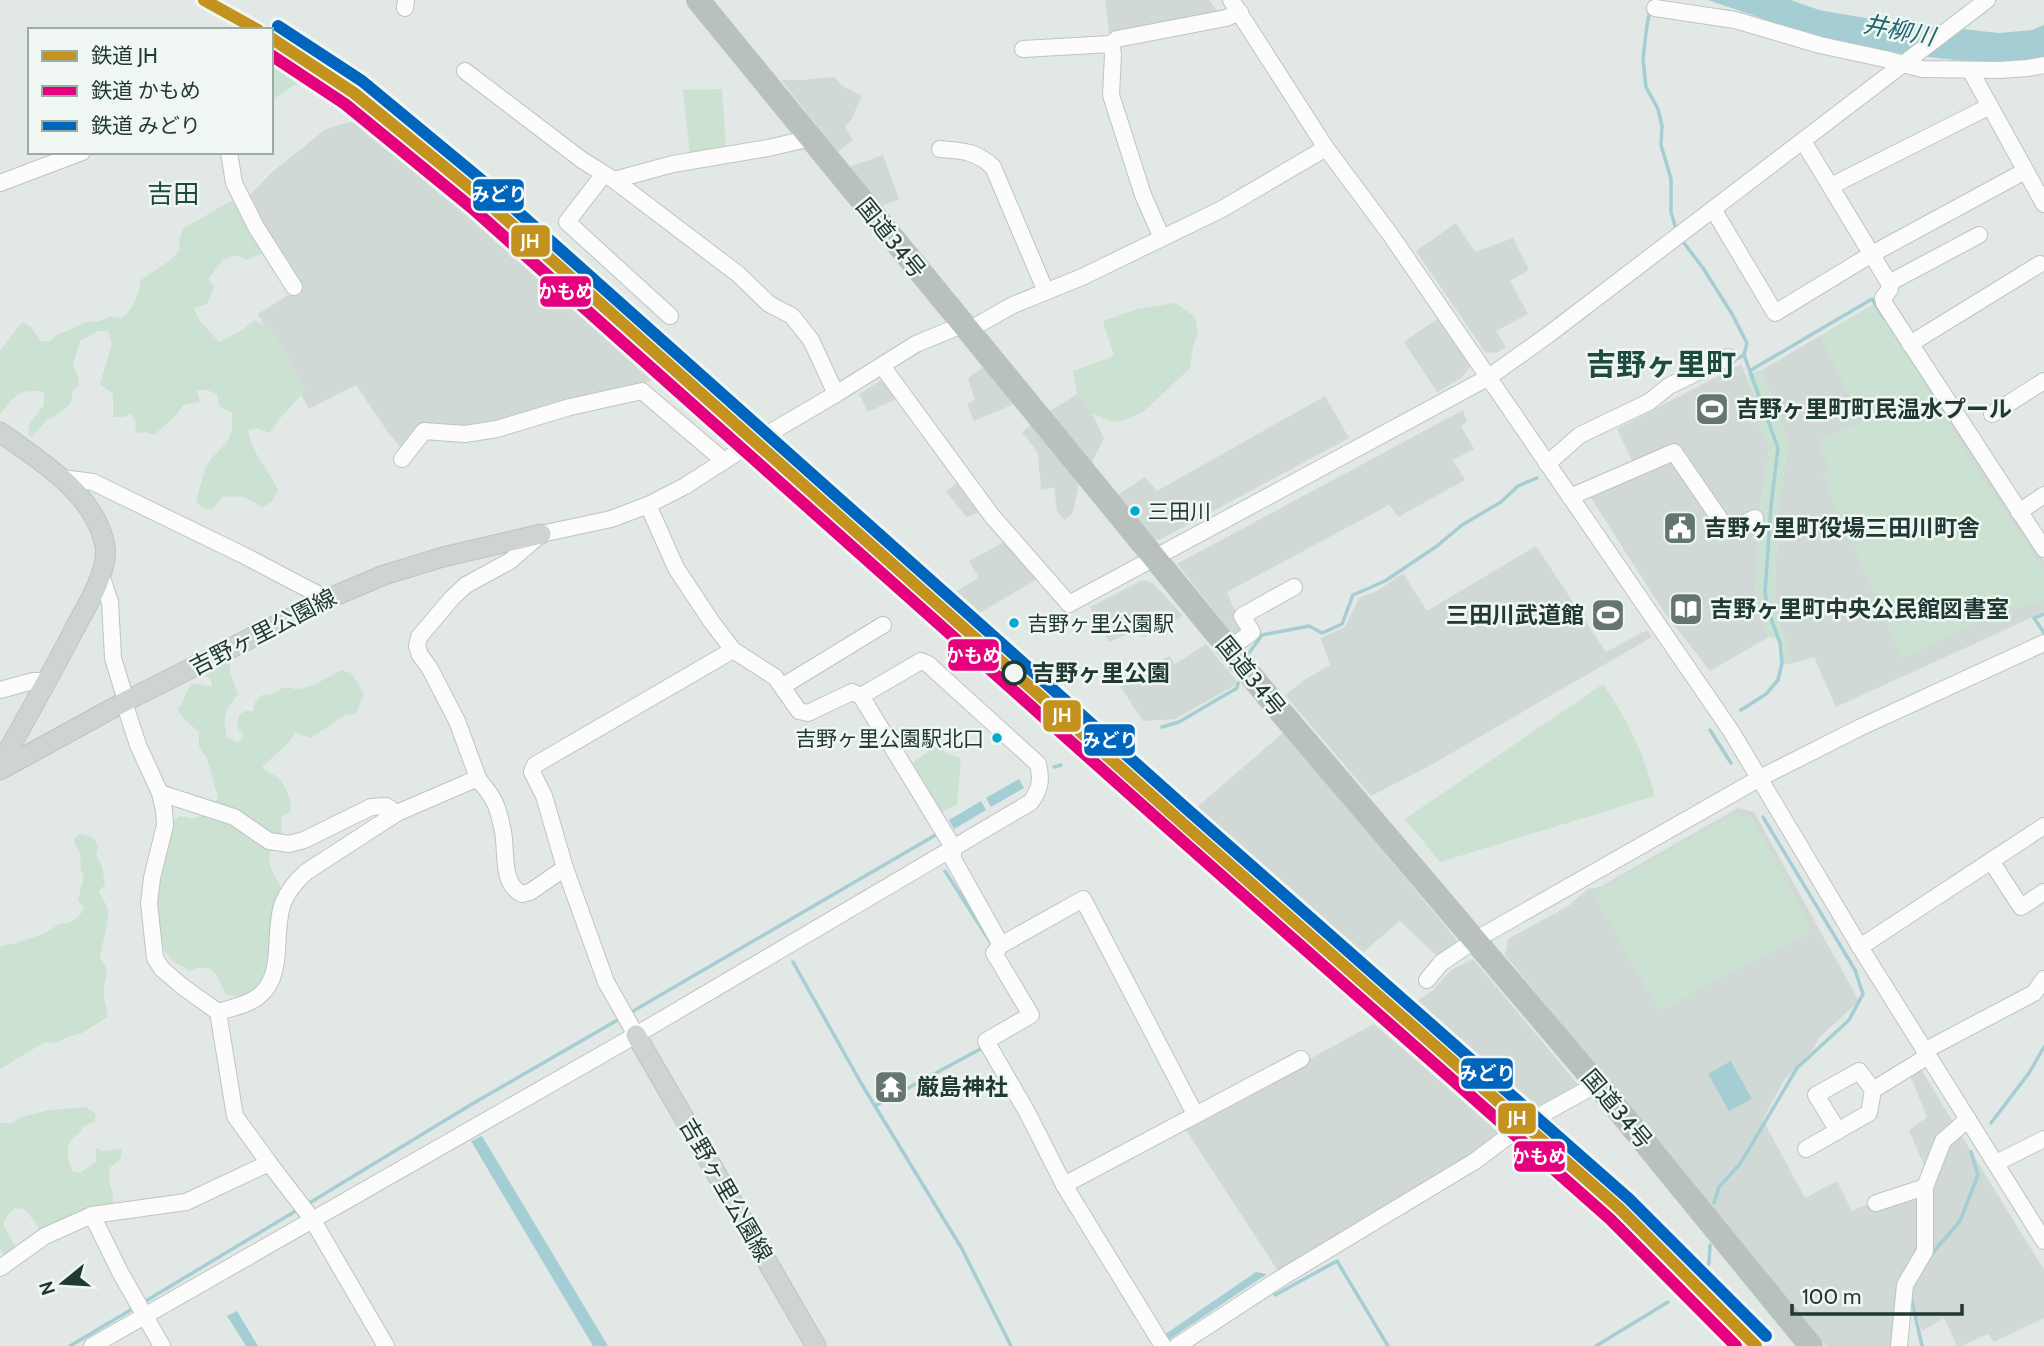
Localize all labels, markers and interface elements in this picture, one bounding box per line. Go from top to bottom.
water label: 井柳川 [1861,9,1940,52]
legend [28,28,273,154]
text: 鉄道 JH [91,43,158,68]
text: 鉄道 かもめ [91,78,201,103]
text: 鉄道 みどり [91,113,201,138]
district label: 吉田 [147,178,199,210]
line badge: みどり [472,178,525,212]
text: みどり [470,183,528,206]
street label: 国道34号 [850,192,932,284]
line badge: JH [510,224,551,258]
text: JH [519,230,540,253]
line badge: かもめ [539,275,592,308]
text: かもめ [537,280,595,303]
district label: 吉野ヶ里町 [1586,346,1736,383]
sports icon: 吉野ヶ里町町民温水プール [1693,390,1731,428]
place label: 吉野ヶ里町町民温水プール [1736,395,2012,423]
place label: 三田川 [1148,499,1211,524]
marker: 三田川 [1128,504,1142,518]
public building icon: 吉野ヶ里町役場三田川町舎 [1661,509,1699,547]
place label: 吉野ヶ里町役場三田川町舎 [1704,514,1980,542]
street label: 吉野ヶ里公園線 [185,583,341,681]
library icon: 吉野ヶ里町中央公民館図書室 [1667,590,1705,628]
place label: 吉野ヶ里町中央公民館図書室 [1710,595,2009,623]
sports icon: 三田川武道館 [1589,596,1627,634]
place label: 三田川武道館 [1446,601,1584,629]
place label: 吉野ヶ里公園駅 [1027,611,1174,636]
marker: 吉野ヶ里公園駅 [1007,616,1021,630]
street label: 国道34号 [1210,630,1292,722]
line badge: かもめ [947,638,1000,672]
text: かもめ [944,644,1002,667]
place label: 吉野ヶ里公園 [1032,659,1170,687]
marker: 吉野ヶ里公園 [1002,661,1026,685]
line badge: JH [1042,699,1082,733]
text: JH [1051,704,1072,727]
line badge: みどり [1083,723,1136,757]
place label: 吉野ヶ里公園駅北口 [795,726,984,751]
text: みどり [1081,729,1139,752]
marker: 吉野ヶ里公園駅北口 [990,731,1004,745]
line badge: みどり [1460,1057,1514,1090]
text: みどり [1458,1062,1516,1085]
street label: 国道34号 [1576,1064,1658,1154]
temple icon: 厳島神社 [872,1068,910,1106]
place label: 厳島神社 [916,1073,1008,1101]
line badge: JH [1497,1102,1537,1135]
text: JH [1506,1107,1527,1130]
street label: 吉野ヶ里公園線 [674,1113,778,1267]
line badge: かもめ [1513,1140,1566,1173]
text: かもめ [1510,1145,1568,1168]
north arrow [28,1248,98,1318]
scale bar [1792,1272,1962,1316]
text: N [34,1278,60,1298]
text: 100 m [1802,1284,1861,1309]

